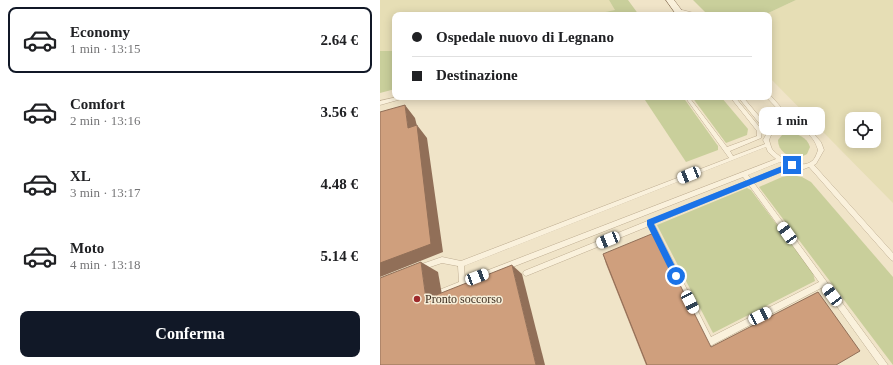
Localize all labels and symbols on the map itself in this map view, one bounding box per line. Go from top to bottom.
callout: 1 min [759,107,825,135]
route end [783,156,801,174]
car [676,165,702,185]
car [775,220,799,246]
car [595,230,621,250]
car [464,267,490,287]
route start [667,267,685,285]
car [820,282,844,308]
car [679,289,701,315]
place label: Pronto soccorso [425,292,502,306]
marker: Pronto soccorso [412,294,422,304]
car [747,305,773,327]

